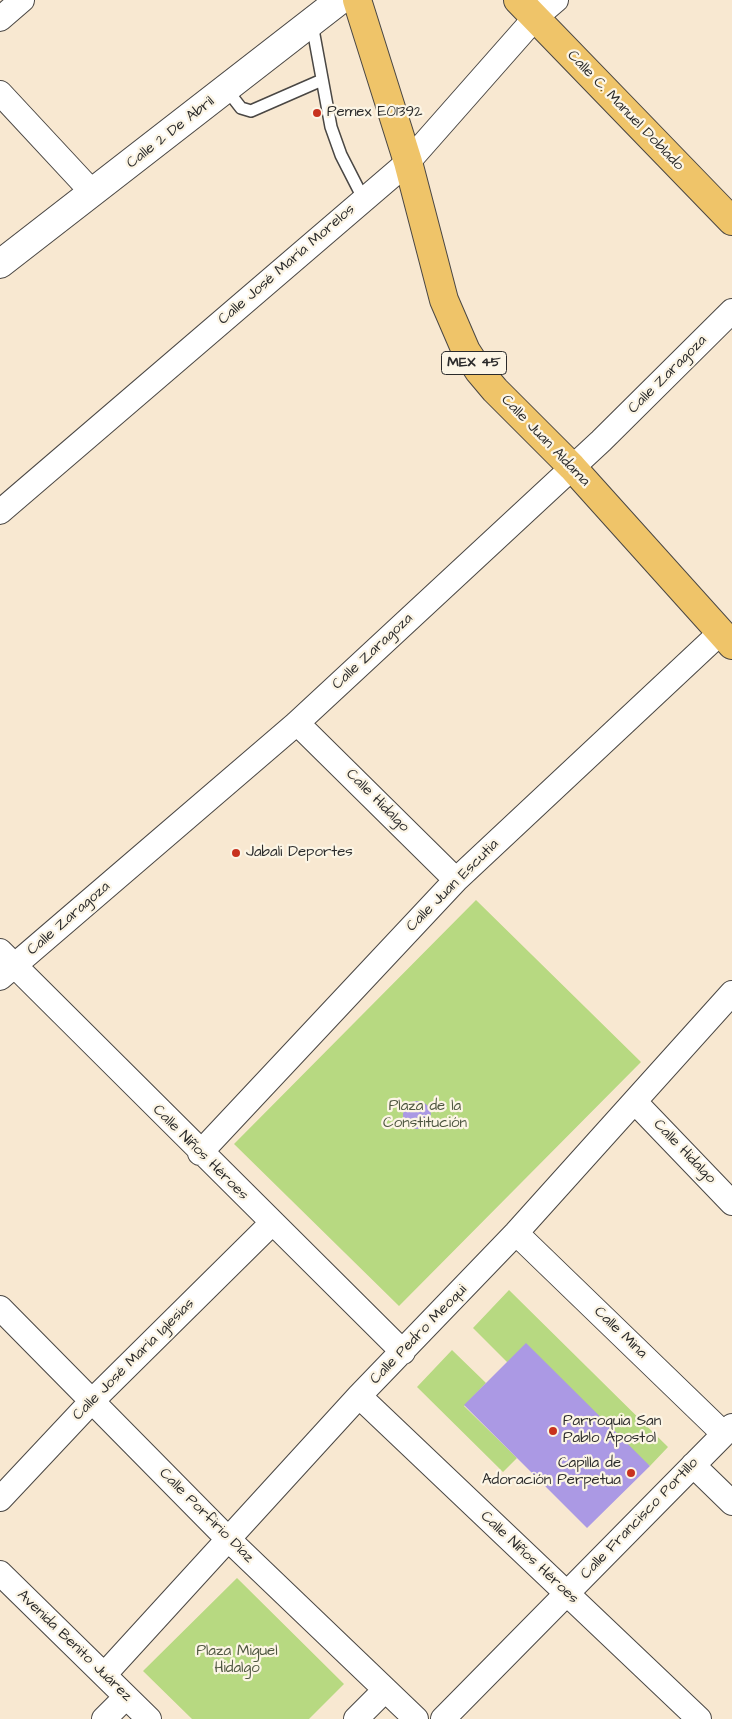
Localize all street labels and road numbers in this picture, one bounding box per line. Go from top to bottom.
street label: Calle C. Manuel Doblado [563,47,687,175]
street label: Calle 2 De Abril [124,93,218,173]
street label: Calle José María Morelos [215,201,359,329]
street label: Calle Zaragoza [625,332,711,418]
road number: MEX 45 [442,352,506,374]
street label: Calle Juan Aldama [497,391,593,491]
street label: Calle Zaragoza [329,610,417,694]
street label: Calle Hidalgo [342,766,412,836]
street label: Calle Juan Escutia [403,836,503,936]
street label: Calle Zaragoza [24,878,114,960]
street label: Calle Niños Héroes [148,1101,252,1205]
street label: Calle Hidalgo [649,1116,719,1188]
street label: Calle Pedro Meoqui [367,1281,471,1389]
street label: Calle José María Iglesias [69,1295,199,1425]
street label: Calle Mina [590,1303,650,1363]
street label: Calle Francisco Portillo [577,1455,703,1583]
street label: Calle Porfirio Díaz [155,1465,257,1567]
street label: Calle Niños Héroes [476,1508,582,1608]
street label: Avenida Benito Juárez [13,1587,135,1705]

